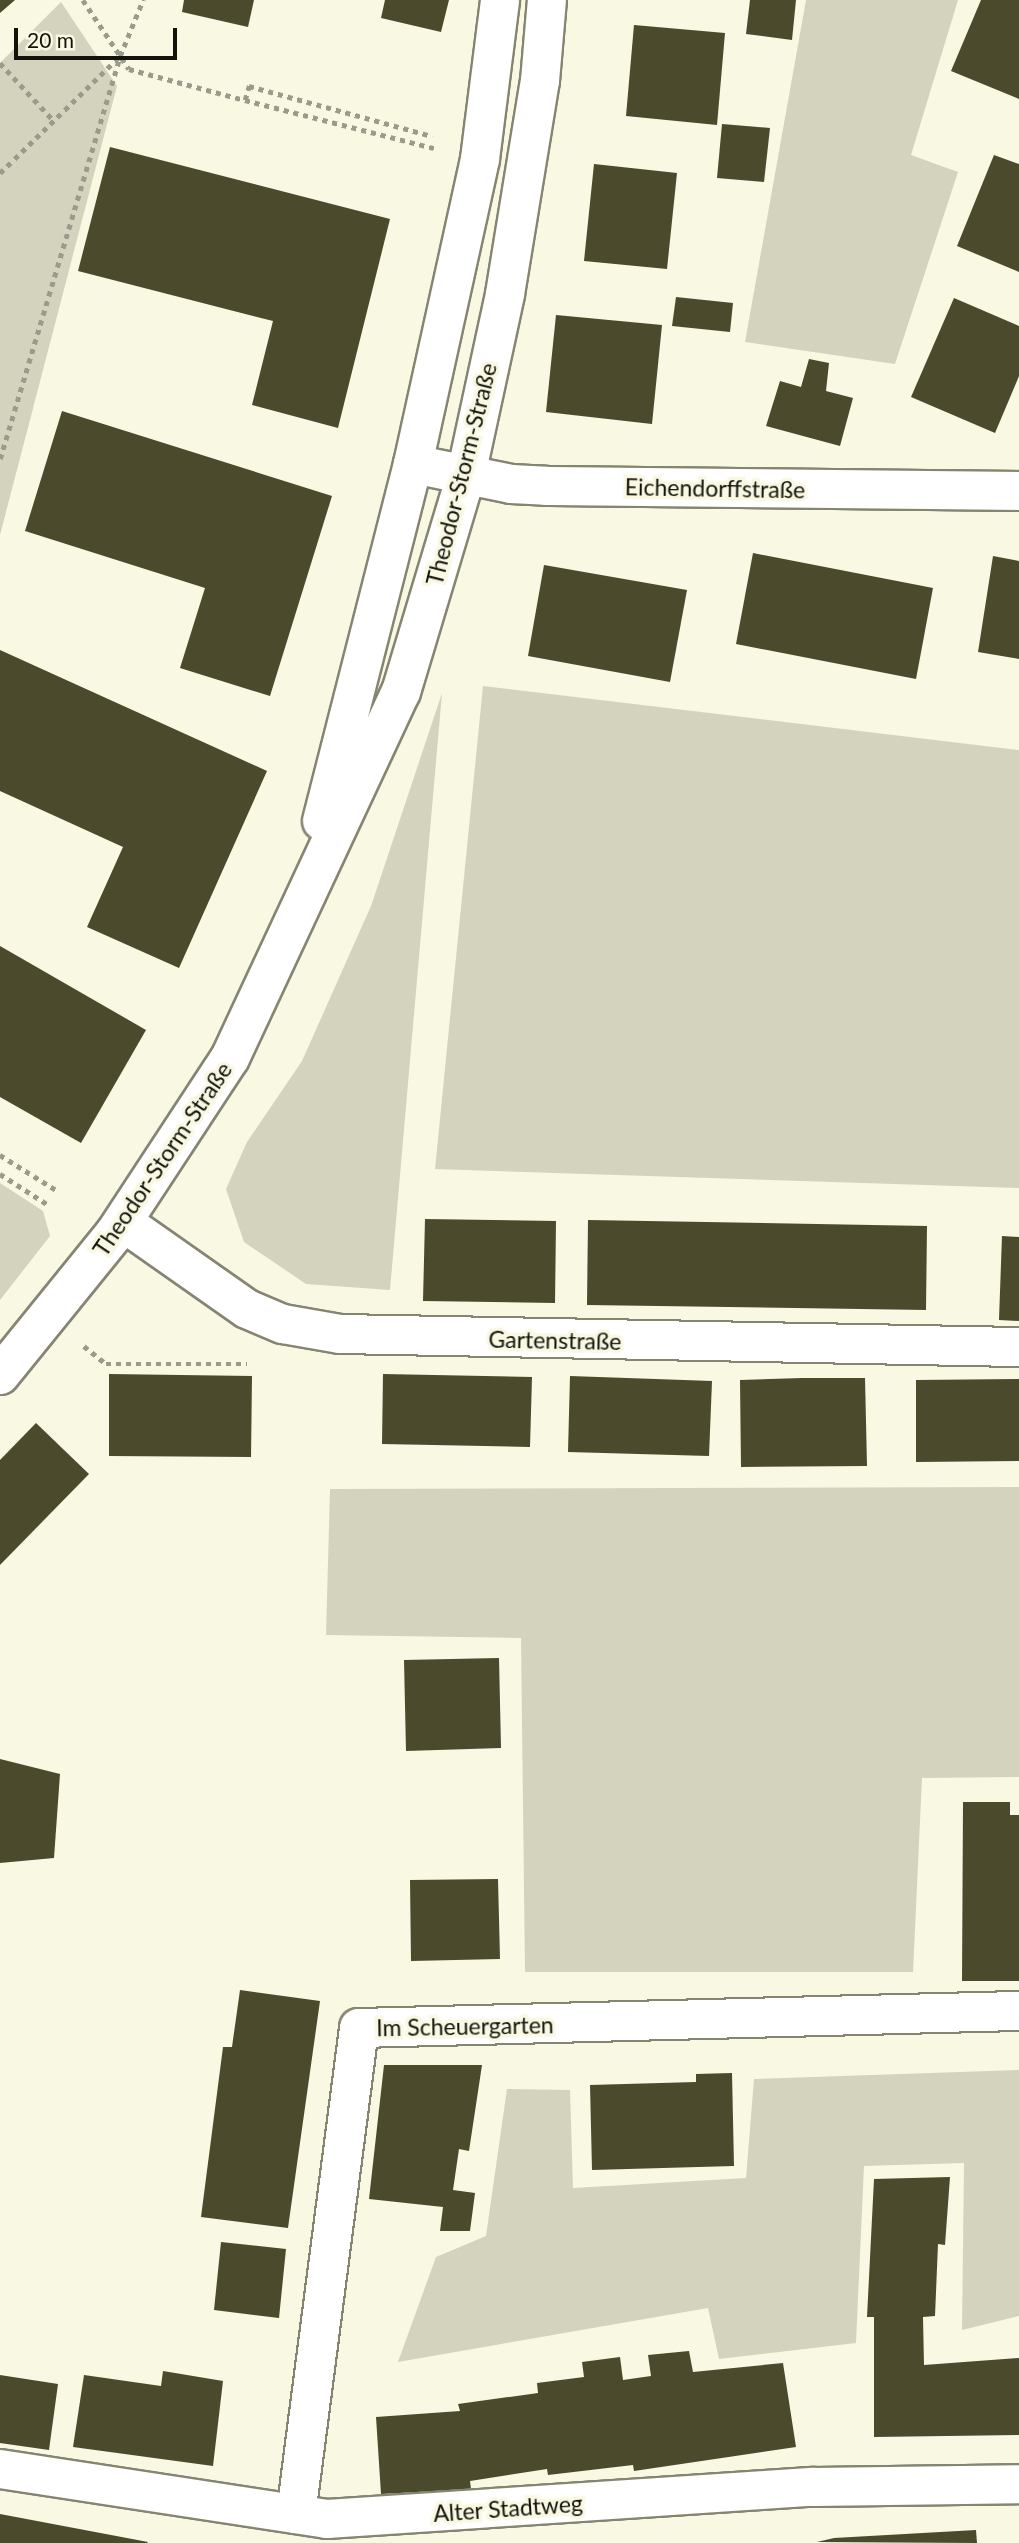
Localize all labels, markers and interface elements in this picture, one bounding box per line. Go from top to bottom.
scale bar [18,14,180,58]
text: 20 m [27,27,74,52]
street label: Theodor-Storm-Straße [420,360,502,588]
street label: Eichendorffstraße [625,473,805,503]
street label: Theodor-Storm-Straße [87,1057,237,1261]
street label: Gartenstraße [488,1325,622,1355]
street label: Im Scheuergarten [376,2011,554,2041]
street label: Alter Stadtweg [432,2489,584,2527]

